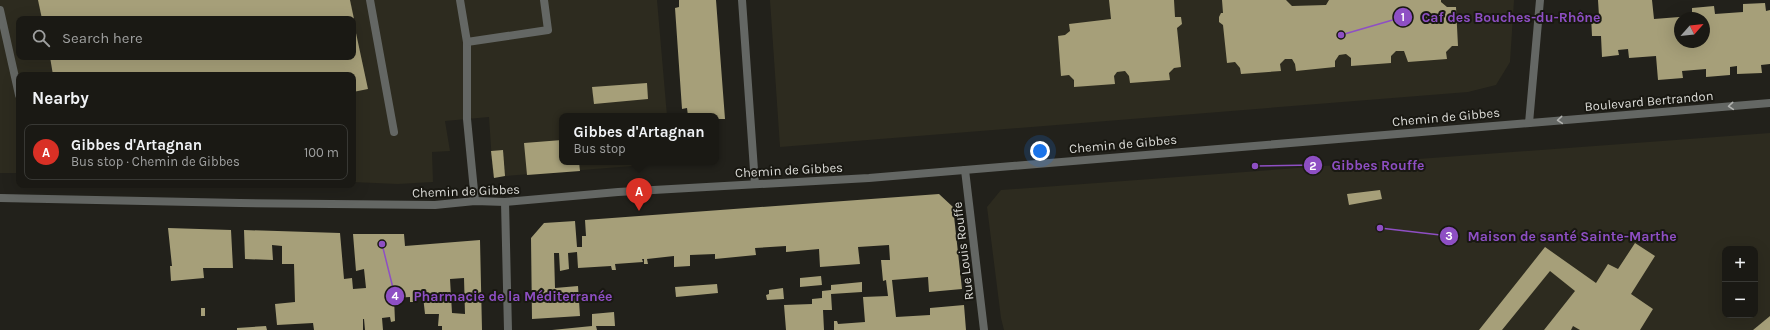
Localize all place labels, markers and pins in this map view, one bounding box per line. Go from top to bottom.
callout: Caf des Bouches-du-Rhône [1393,4,1608,30]
callout: Gibbes Rouffe [1303,152,1432,178]
pin: A [626,178,652,211]
callout: Maison de santé Sainte-Marthe [1439,223,1684,249]
callout: Pharmacie de la Méditerranée [385,283,620,309]

